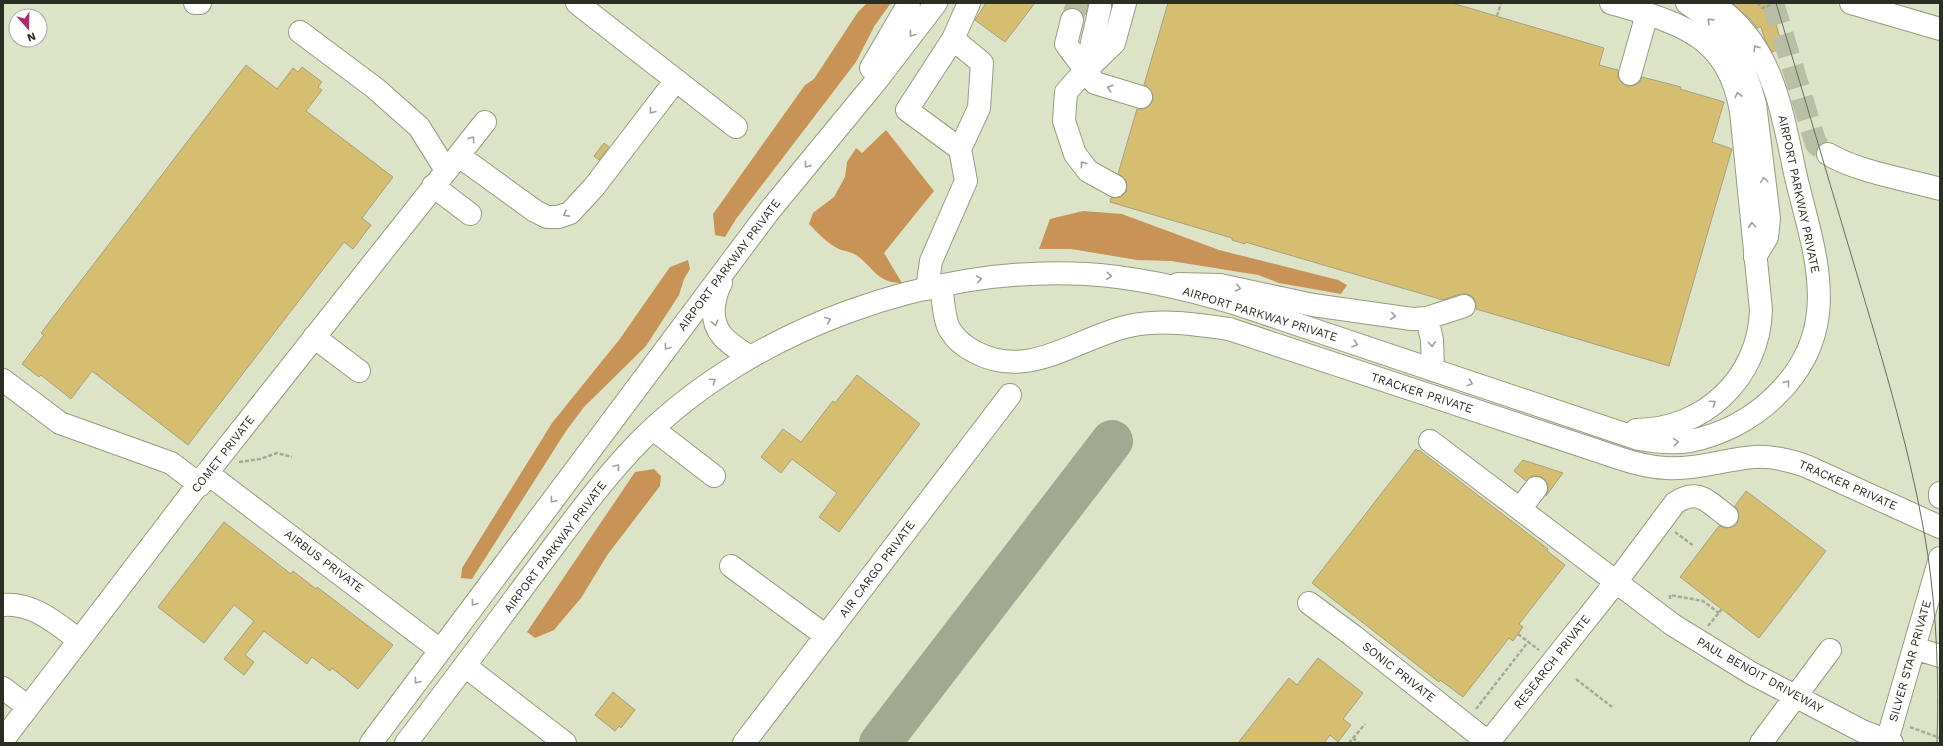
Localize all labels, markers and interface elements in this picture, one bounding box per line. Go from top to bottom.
north arrow [8,8,48,48]
one-way arrow [1707,19,1715,26]
text: N [25,29,37,44]
one-way arrow [910,29,917,36]
one-way arrow [1753,45,1761,52]
one-way arrow [1107,84,1114,93]
one-way arrow [1734,92,1743,99]
one-way arrow [650,106,657,113]
street label: AIRPORT PARKWAY PRIVATE [1775,114,1823,275]
one-way arrow [467,136,474,143]
one-way arrow [804,160,811,167]
one-way arrow [1081,162,1088,169]
one-way arrow [1760,177,1769,183]
street label: AIRPORT PARKWAY PRIVATE [675,196,783,334]
one-way arrow [563,209,570,217]
one-way arrow [1748,222,1757,228]
one-way arrow [1106,271,1112,280]
one-way arrow [976,276,982,284]
street label: AIRPORT PARKWAY PRIVATE [1181,284,1340,344]
one-way arrow [1234,284,1241,292]
one-way arrow [1390,311,1396,320]
one-way arrow [823,317,831,325]
one-way arrow [710,319,719,326]
one-way arrow [1351,339,1358,348]
one-way arrow [1428,341,1436,347]
one-way arrow [664,343,672,350]
street label: TRACKER PRIVATE [1369,370,1475,416]
one-way arrow [1466,378,1473,387]
one-way arrow [709,379,716,386]
one-way arrow [1782,380,1790,387]
one-way arrow [1709,400,1716,408]
street label: COMET PRIVATE [189,412,258,495]
one-way arrow [1672,438,1679,447]
street label: TRACKER PRIVATE [1797,457,1900,513]
one-way arrow [612,465,619,472]
street label: AIRPORT PARKWAY PRIVATE [501,478,609,616]
one-way arrow [551,496,558,503]
street label: AIR CARGO PRIVATE [836,518,918,620]
street label: AIRBUS PRIVATE [282,527,367,595]
street label: SILVER STAR PRIVATE [1886,598,1934,723]
one-way arrow [472,599,479,606]
street label: RESEARCH PRIVATE [1511,612,1593,712]
street label: PAUL BENOIT DRIVEWAY [1694,634,1826,716]
street label: SONIC PRIVATE [1360,639,1439,705]
one-way arrow [414,677,421,684]

